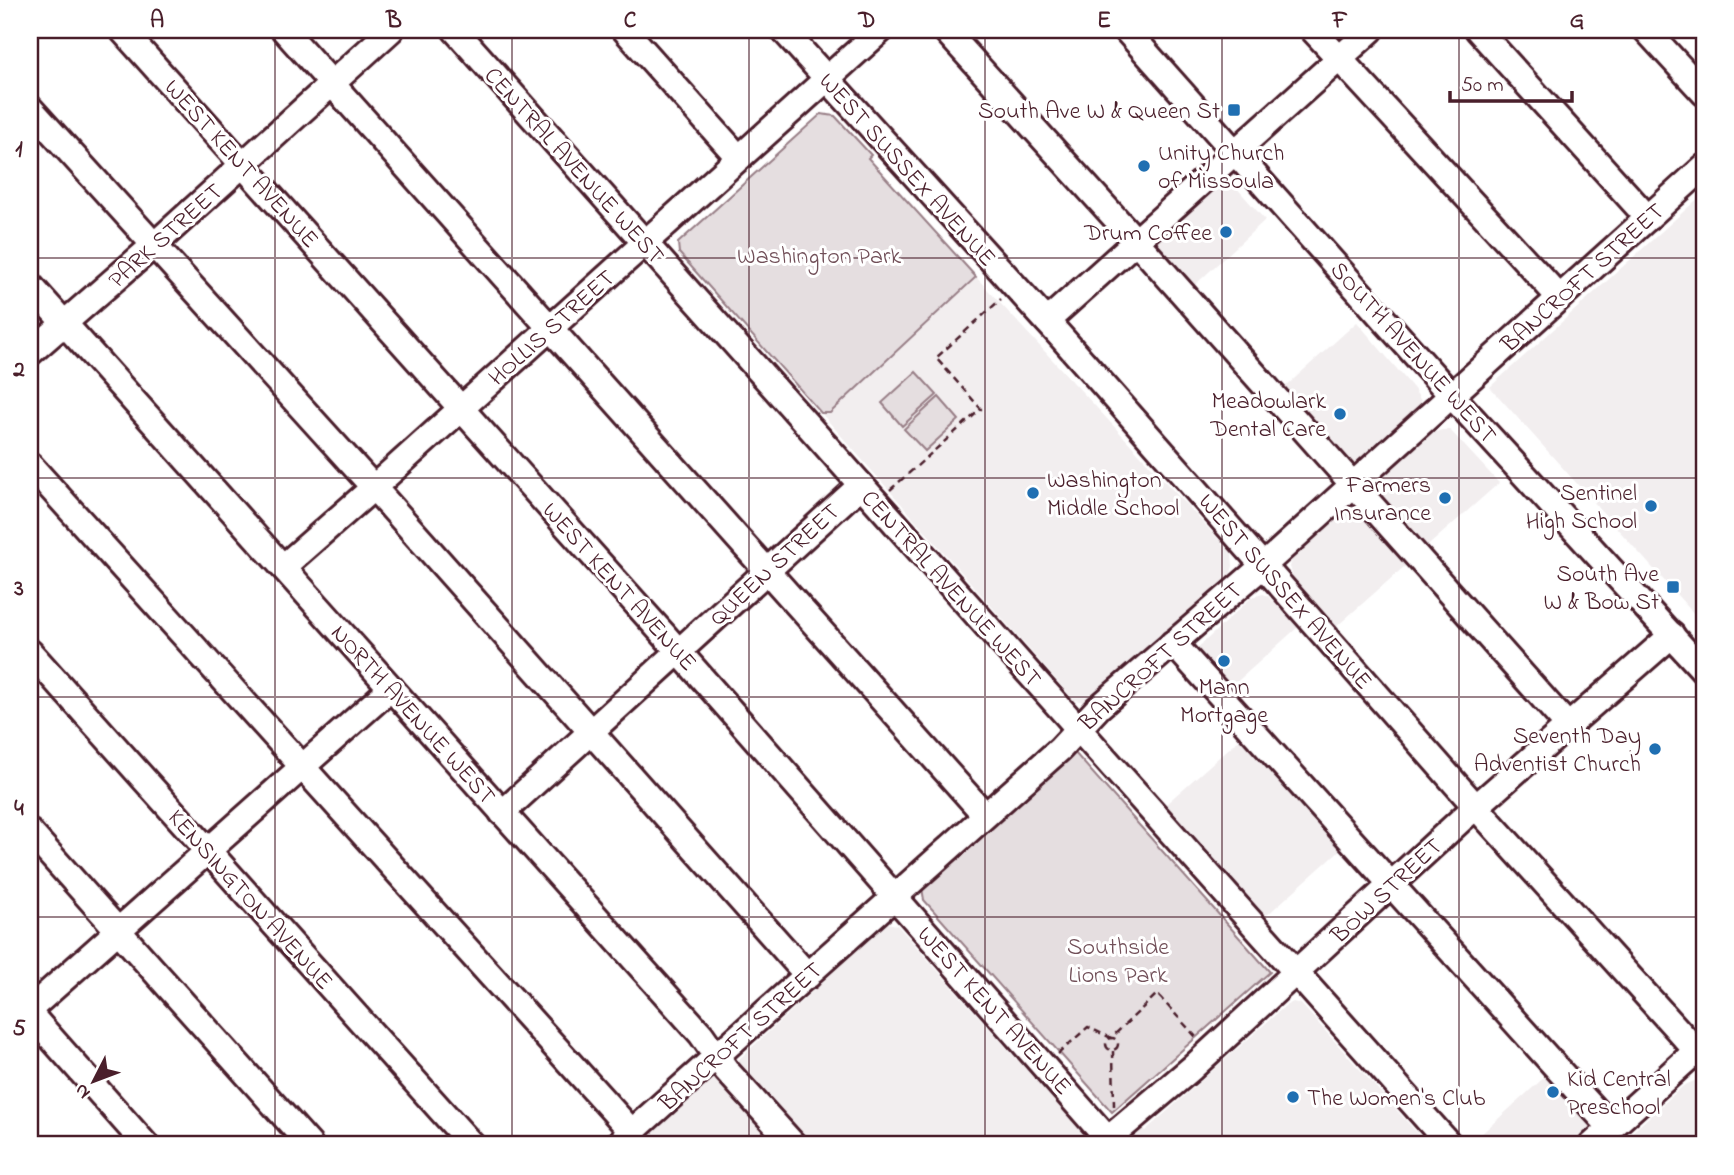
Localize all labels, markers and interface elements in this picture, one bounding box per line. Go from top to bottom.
text: A [150,5,164,38]
text: B [385,5,402,38]
text: C [624,5,637,38]
text: D [858,5,875,38]
text: E [1097,5,1111,38]
text: F [1332,5,1348,38]
text: G [1570,5,1584,38]
street label: CENTRAL AVENUE WEST [475,60,672,273]
scale bar [1450,60,1573,104]
street label: WEST SUSSEX AVENUE [809,66,1003,275]
text: 50 m [1461,71,1504,101]
street label: WEST KENT AVENUE [155,72,326,257]
place label: South Ave W & Queen St [978,95,1220,130]
marker: South Ave W & Queen St [1226,102,1242,118]
text: 1 [15,134,23,167]
place label: Unity Church of Missoula [1158,137,1284,200]
marker: Unity Church of Missoula [1136,158,1152,174]
street label: PARK STREET [102,176,232,298]
street label: BANCROFT STREET [1493,196,1673,363]
place label: Drum Coffee [1083,217,1212,252]
marker: Drum Coffee [1218,224,1234,240]
park label: Washington Park [737,240,901,275]
street label: SOUTH AVENUE WEST [1321,255,1504,453]
street label: HOLLIS STREET [482,262,624,395]
text: 2 [12,354,25,387]
place label: Meadowlark Dental Care [1209,385,1326,448]
marker: Meadowlark Dental Care [1332,406,1348,422]
place label: Washington Middle School [1047,464,1179,527]
place label: Farmers Insurance [1334,469,1431,532]
place label: Sentinel High School [1526,477,1637,540]
street label: CENTRAL AVENUE WEST [852,483,1049,696]
marker: Washington Middle School [1025,485,1041,501]
street label: WEST SUSSEX AVENUE [1189,487,1380,699]
marker: Farmers Insurance [1437,490,1453,506]
street label: WEST KENT AVENUE [533,495,704,680]
street label: QUEEN STREET [703,496,849,636]
marker: Sentinel High School [1643,498,1659,514]
place label: South Ave W & Bow St [1544,558,1659,621]
text: 3 [13,573,24,606]
street label: BANCROFT STREET [1071,575,1251,742]
marker: South Ave W & Bow St [1665,579,1681,595]
street label: NORTH AVENUE WEST [321,618,503,814]
marker: Mann Mortgage [1216,653,1232,669]
place label: Mann Mortgage [1180,671,1268,734]
place label: Seventh Day Adventist Church [1474,720,1641,783]
marker: Seventh Day Adventist Church [1647,741,1663,757]
text: 4 [14,793,24,826]
street label: KENSINGTON AVENUE [158,802,340,999]
street label: BOW STREET [1323,831,1452,954]
street label: WEST KENT AVENUE [908,919,1079,1104]
park label: Southside Lions Park [1067,931,1169,994]
street label: BANCROFT STREET [651,955,831,1122]
text: 5 [12,1013,26,1046]
north arrow [60,1046,130,1116]
place label: Kid Central Preschool [1567,1063,1671,1126]
text: N [69,1077,98,1105]
place label: The Women's Club [1307,1082,1486,1117]
marker: Kid Central Preschool [1545,1084,1561,1100]
marker: The Women's Club [1285,1089,1301,1105]

